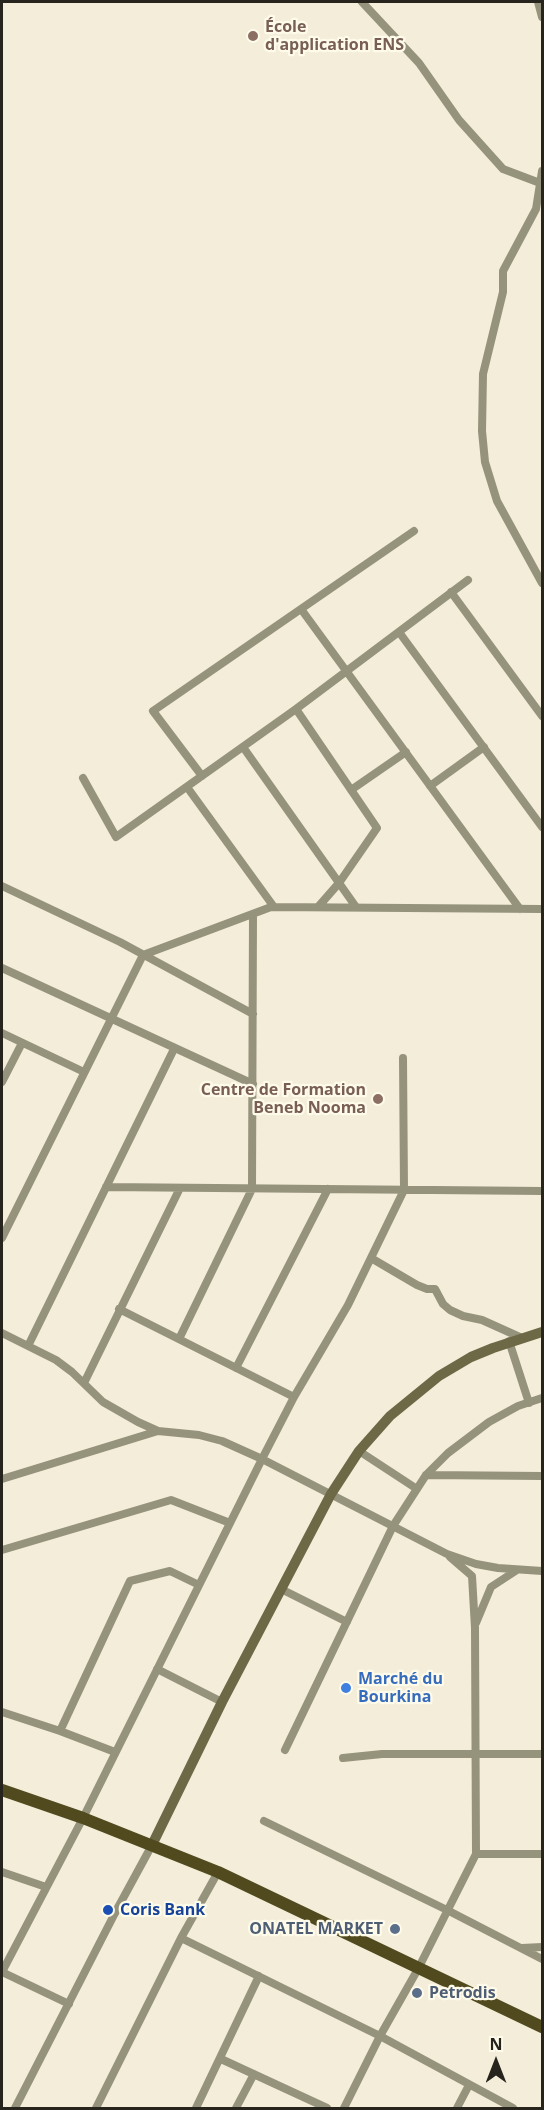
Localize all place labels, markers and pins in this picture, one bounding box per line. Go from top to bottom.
place label: École d'application ENS [265,17,404,55]
marker: École d'application ENS [246,29,260,43]
place label: Centre de Formation Beneb Nooma [201,1080,366,1118]
marker: Centre de Formation Beneb Nooma [371,1092,385,1106]
place label: Marché du Bourkina [358,1669,443,1707]
marker: Marché du Bourkina [339,1681,353,1695]
place label: Coris Bank [120,1900,205,1920]
marker: Coris Bank [101,1903,115,1917]
place label: ONATEL MARKET [249,1919,383,1939]
marker: ONATEL MARKET [388,1922,402,1936]
place label: Petrodis [429,1983,496,2003]
marker: Petrodis [410,1986,424,2000]

